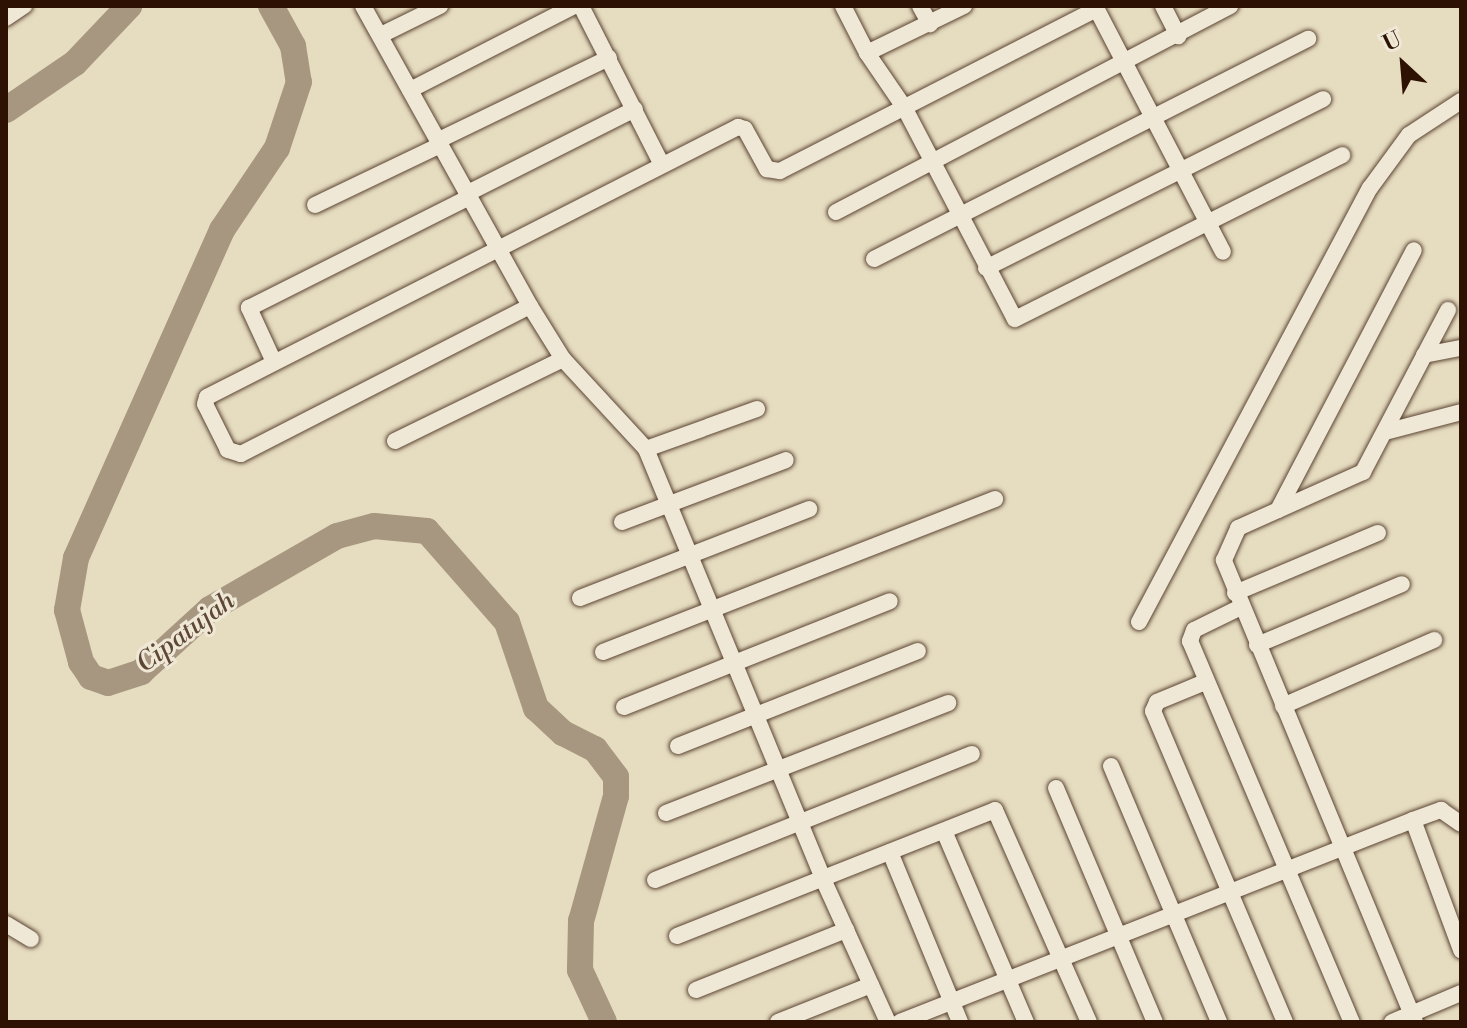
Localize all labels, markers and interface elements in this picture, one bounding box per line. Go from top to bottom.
north arrow [1363,24,1443,104]
text: U [1379,26,1406,58]
water label: Cipatujah [131,586,241,680]

